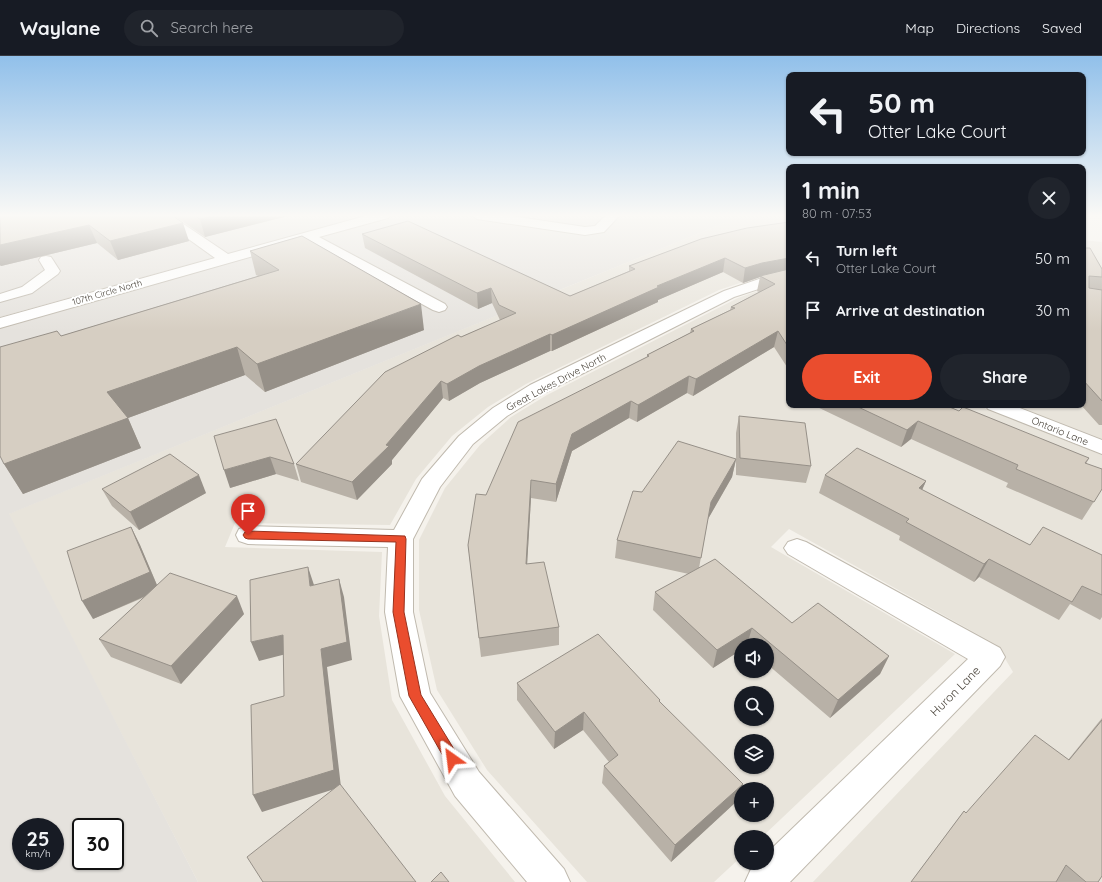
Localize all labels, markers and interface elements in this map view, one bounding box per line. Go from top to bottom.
search box [124,10,404,46]
text: Waylane [20,16,100,40]
icon: search [138,17,160,39]
text: Search here [170,18,253,37]
text: Map [905,19,934,37]
text: Directions [956,19,1020,37]
text: Saved [1042,19,1082,37]
text: 50 m [868,85,935,120]
icon: left [802,88,854,140]
text: Otter Lake Court [868,120,1007,143]
text: 1 min [802,175,860,205]
button: close [1028,177,1070,219]
text: 80 m · 07:53 [802,205,872,221]
text: Turn left [836,241,898,260]
icon: left [802,247,824,269]
text: 50 m [1035,249,1070,268]
text: Otter Lake Court [836,260,936,276]
street label: 107th Circle North [71,277,143,307]
icon: arrive [802,299,824,321]
text: Arrive at destination [836,301,985,320]
text: 30 m [1035,301,1070,320]
street label: Great Lakes Drive North [504,350,608,414]
button: Exit [802,354,932,400]
button: Share [940,354,1070,400]
street label: Ontario Lane [1030,414,1091,448]
pin [231,494,265,535]
icon: arrive [237,500,259,522]
map controls [734,638,774,870]
button: sound [734,638,774,678]
street label: Huron Lane [927,663,983,719]
button: search [734,686,774,726]
button: layers [734,734,774,774]
position arrow [431,738,473,780]
button: + [734,782,774,822]
speed limit sign: 30 [72,818,124,870]
text: 25 [27,826,49,851]
button: − [734,830,774,870]
text: km/h [25,847,51,860]

